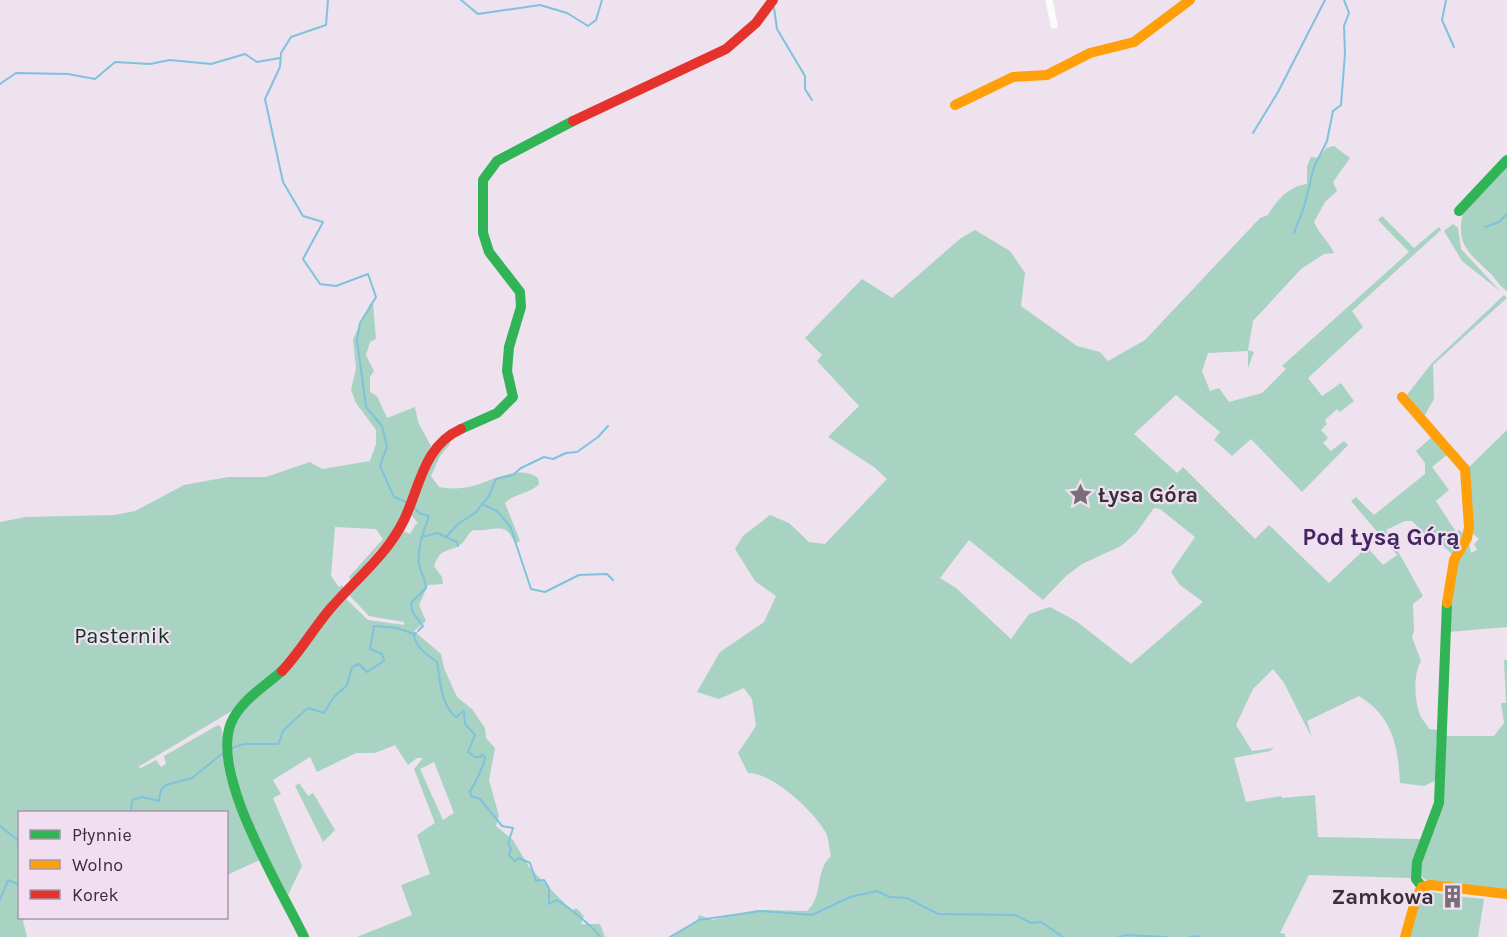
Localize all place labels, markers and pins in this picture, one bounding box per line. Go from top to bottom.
place icon: Łysa Góra [1067,482,1093,508]
place label: Łysa Góra [1098,482,1198,508]
place label: Zamkowa [1331,884,1434,910]
building icon: Zamkowa [1439,884,1465,910]

